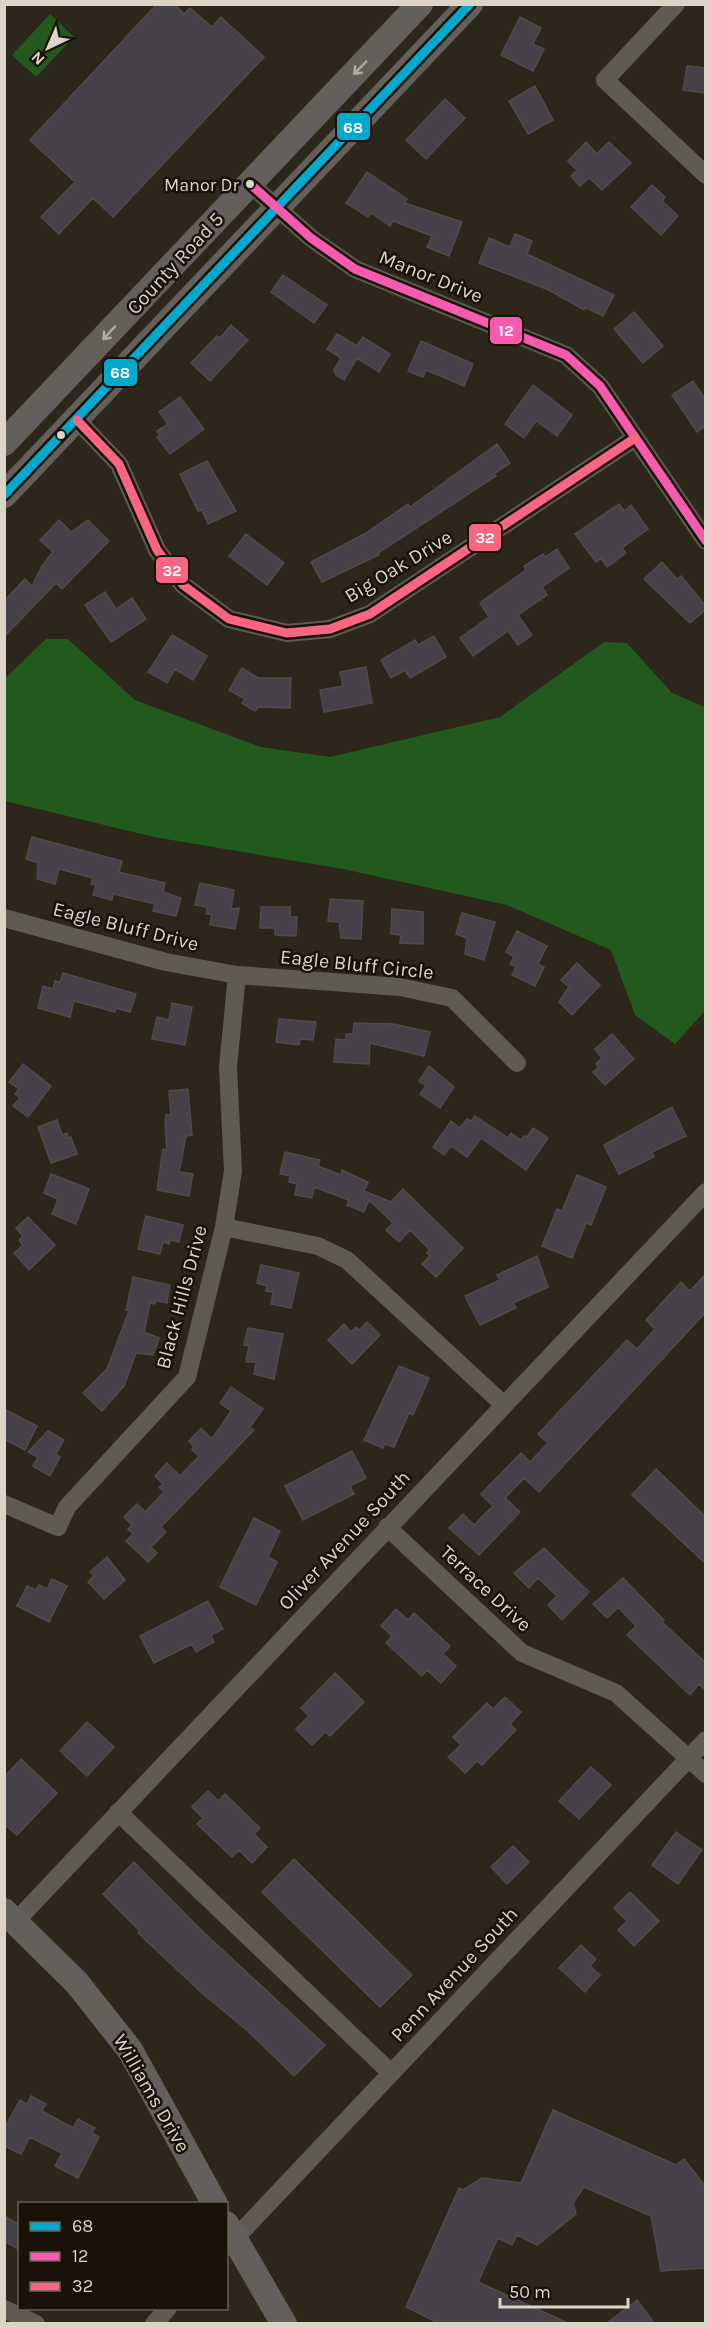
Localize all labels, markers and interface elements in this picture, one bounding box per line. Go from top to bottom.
north arrow [18,18,78,78]
text: N [27,48,49,69]
one-way arrow [353,60,368,75]
line badge: 68 [336,112,371,141]
text: 68 [343,118,363,137]
place label: Manor Dr [164,174,239,196]
marker: Manor Dr [244,178,256,190]
street label: County Road 5 [122,208,228,319]
street label: Manor Drive [376,245,486,308]
line badge: 12 [489,316,523,345]
text: 12 [498,321,514,340]
one-way arrow [102,325,116,340]
line badge: 68 [103,358,138,387]
text: 68 [110,363,130,382]
unlabelled marker [55,429,67,441]
line badge: 32 [468,523,502,552]
street label: Big Oak Drive [340,525,456,607]
text: 32 [475,528,495,547]
line badge: 32 [155,556,189,584]
text: 32 [162,561,182,580]
street label: Eagle Bluff Drive [51,897,201,956]
street label: Eagle Bluff Circle [279,945,435,984]
street label: Black Hills Drive [151,1223,212,1372]
street label: Oliver Avenue South [274,1466,415,1615]
street label: Terrace Drive [435,1540,536,1636]
street label: Penn Avenue South [386,1902,523,2046]
street label: Williams Drive [108,2030,195,2156]
legend [18,2202,228,2310]
text: 68 [72,2215,93,2237]
text: 12 [72,2245,88,2267]
scale bar [500,2271,628,2309]
text: 32 [72,2275,93,2297]
text: 50 m [509,2281,551,2303]

